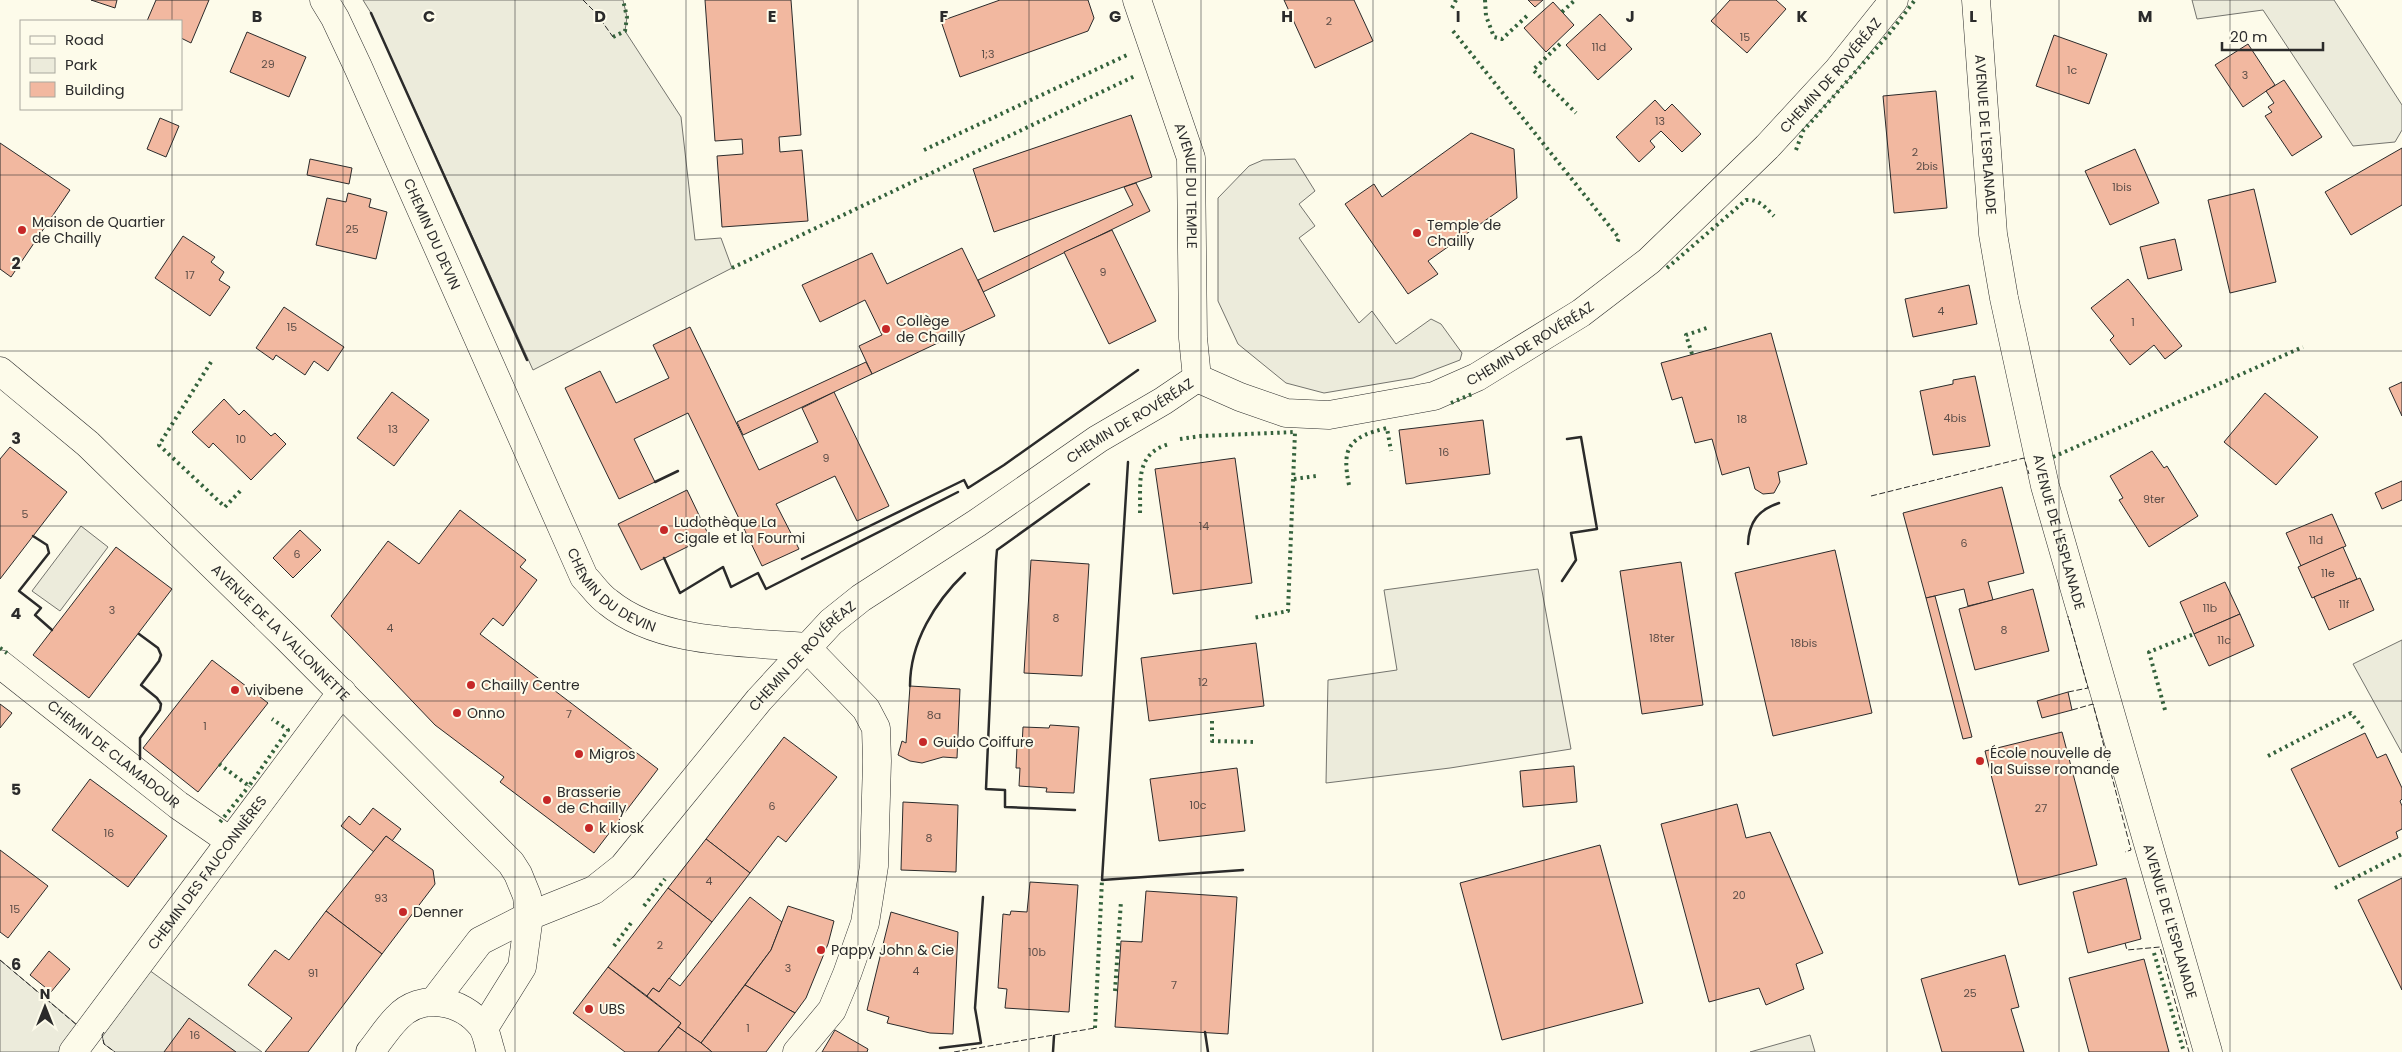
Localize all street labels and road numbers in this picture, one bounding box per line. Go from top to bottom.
street label: CHEMIN DE ROVÉRÉAZ [1775,14,1886,137]
street label: AVENUE DE L'ESPLANADE [1970,54,2002,216]
street label: AVENUE DU TEMPLE [1170,120,1202,249]
street label: CHEMIN DU DEVIN [399,175,465,293]
street label: CHEMIN DE ROVÉRÉAZ [1463,297,1598,390]
street label: CHEMIN DE ROVÉRÉAZ [1062,373,1197,468]
street label: AVENUE DE L'ESPLANADE [2028,452,2090,612]
street label: CHEMIN DU DEVIN [562,545,659,637]
street label: AVENUE DE LA VALLONNETTE [207,560,354,706]
street label: CHEMIN DE ROVÉRÉAZ [744,596,860,715]
street label: CHEMIN DE CLAMADOUR [43,695,184,813]
street label: CHEMIN DES FAUCONNIÈRES [143,791,271,954]
street label: AVENUE DE L'ESPLANADE [2139,841,2202,1001]

